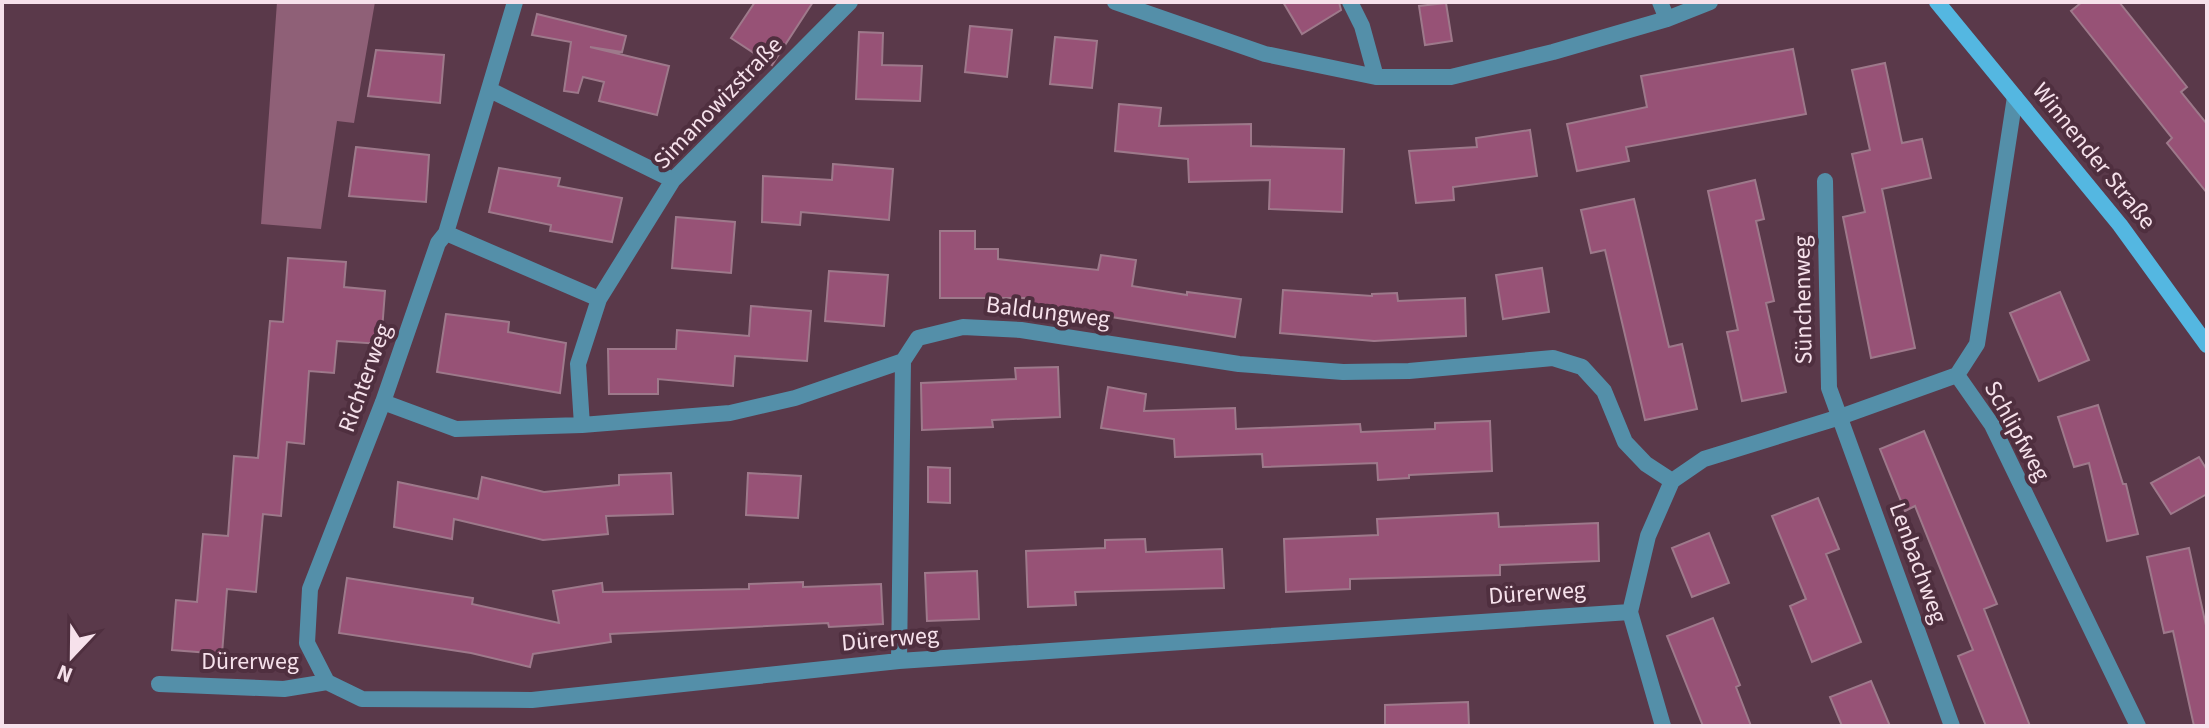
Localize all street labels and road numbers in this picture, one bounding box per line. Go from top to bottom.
street label: Simanowizstraße [645,28,791,178]
street label: Winnender Straße [2024,75,2164,237]
street label: Sünchenweg [1784,235,1822,365]
street label: Baldungweg [984,287,1112,337]
street label: Richterweg [329,319,401,437]
street label: Schlipfweg [1975,374,2059,488]
street label: Lenbachweg [1880,498,1956,628]
street label: Dürerweg [1487,572,1587,614]
street label: Dürerweg [840,617,940,661]
street label: Dürerweg [201,644,299,679]

